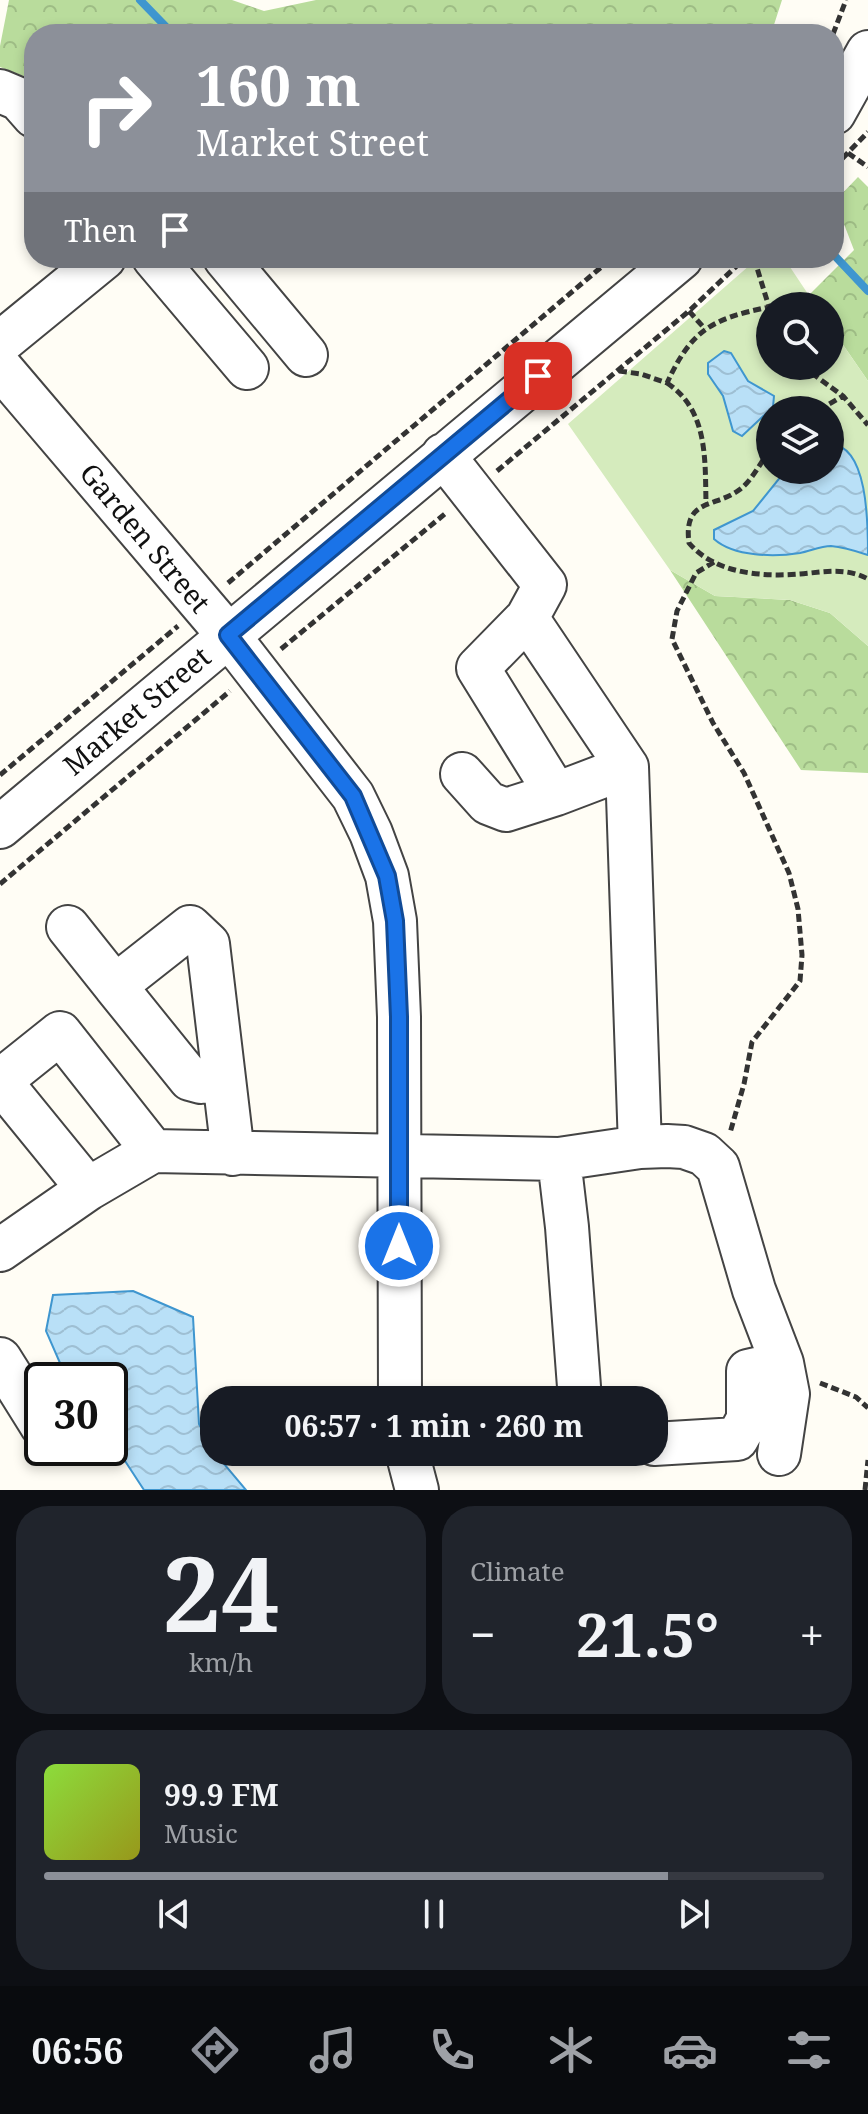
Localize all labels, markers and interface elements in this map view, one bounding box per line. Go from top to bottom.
text: 160 m [196,46,361,122]
icon: right [64,56,168,160]
text: Market Street [196,118,429,167]
icon: arrive [153,208,197,252]
text: Then [64,210,137,251]
map controls [756,292,844,484]
button: search [756,292,844,380]
pin [504,342,572,410]
icon: arrive [516,354,560,398]
button: layers [756,396,844,484]
street label: Garden Street [72,454,220,620]
street label: Market Street [55,637,218,783]
position arrow [357,1204,441,1288]
speed limit sign: 30 [24,1362,128,1466]
text: 06:57 · 1 min · 260 m [285,1405,583,1446]
text: 24 [162,1521,280,1662]
text: Climate [470,1553,565,1589]
text: 21.5° [576,1593,719,1675]
text: − [470,1604,495,1664]
text: + [799,1604,824,1664]
text: km/h [189,1644,253,1680]
text: 99.9 FM [164,1774,279,1815]
text: Music [164,1815,238,1851]
icon: previous [152,1892,196,1936]
icon: pause [412,1892,456,1936]
icon: next [672,1892,716,1936]
icon: directions [187,2022,243,2078]
icon: music [305,2022,361,2078]
icon: phone [424,2022,480,2078]
icon: climate [543,2022,599,2078]
icon: car [662,2022,718,2078]
icon: filters [781,2022,837,2078]
text: 06:56 [31,2026,124,2075]

